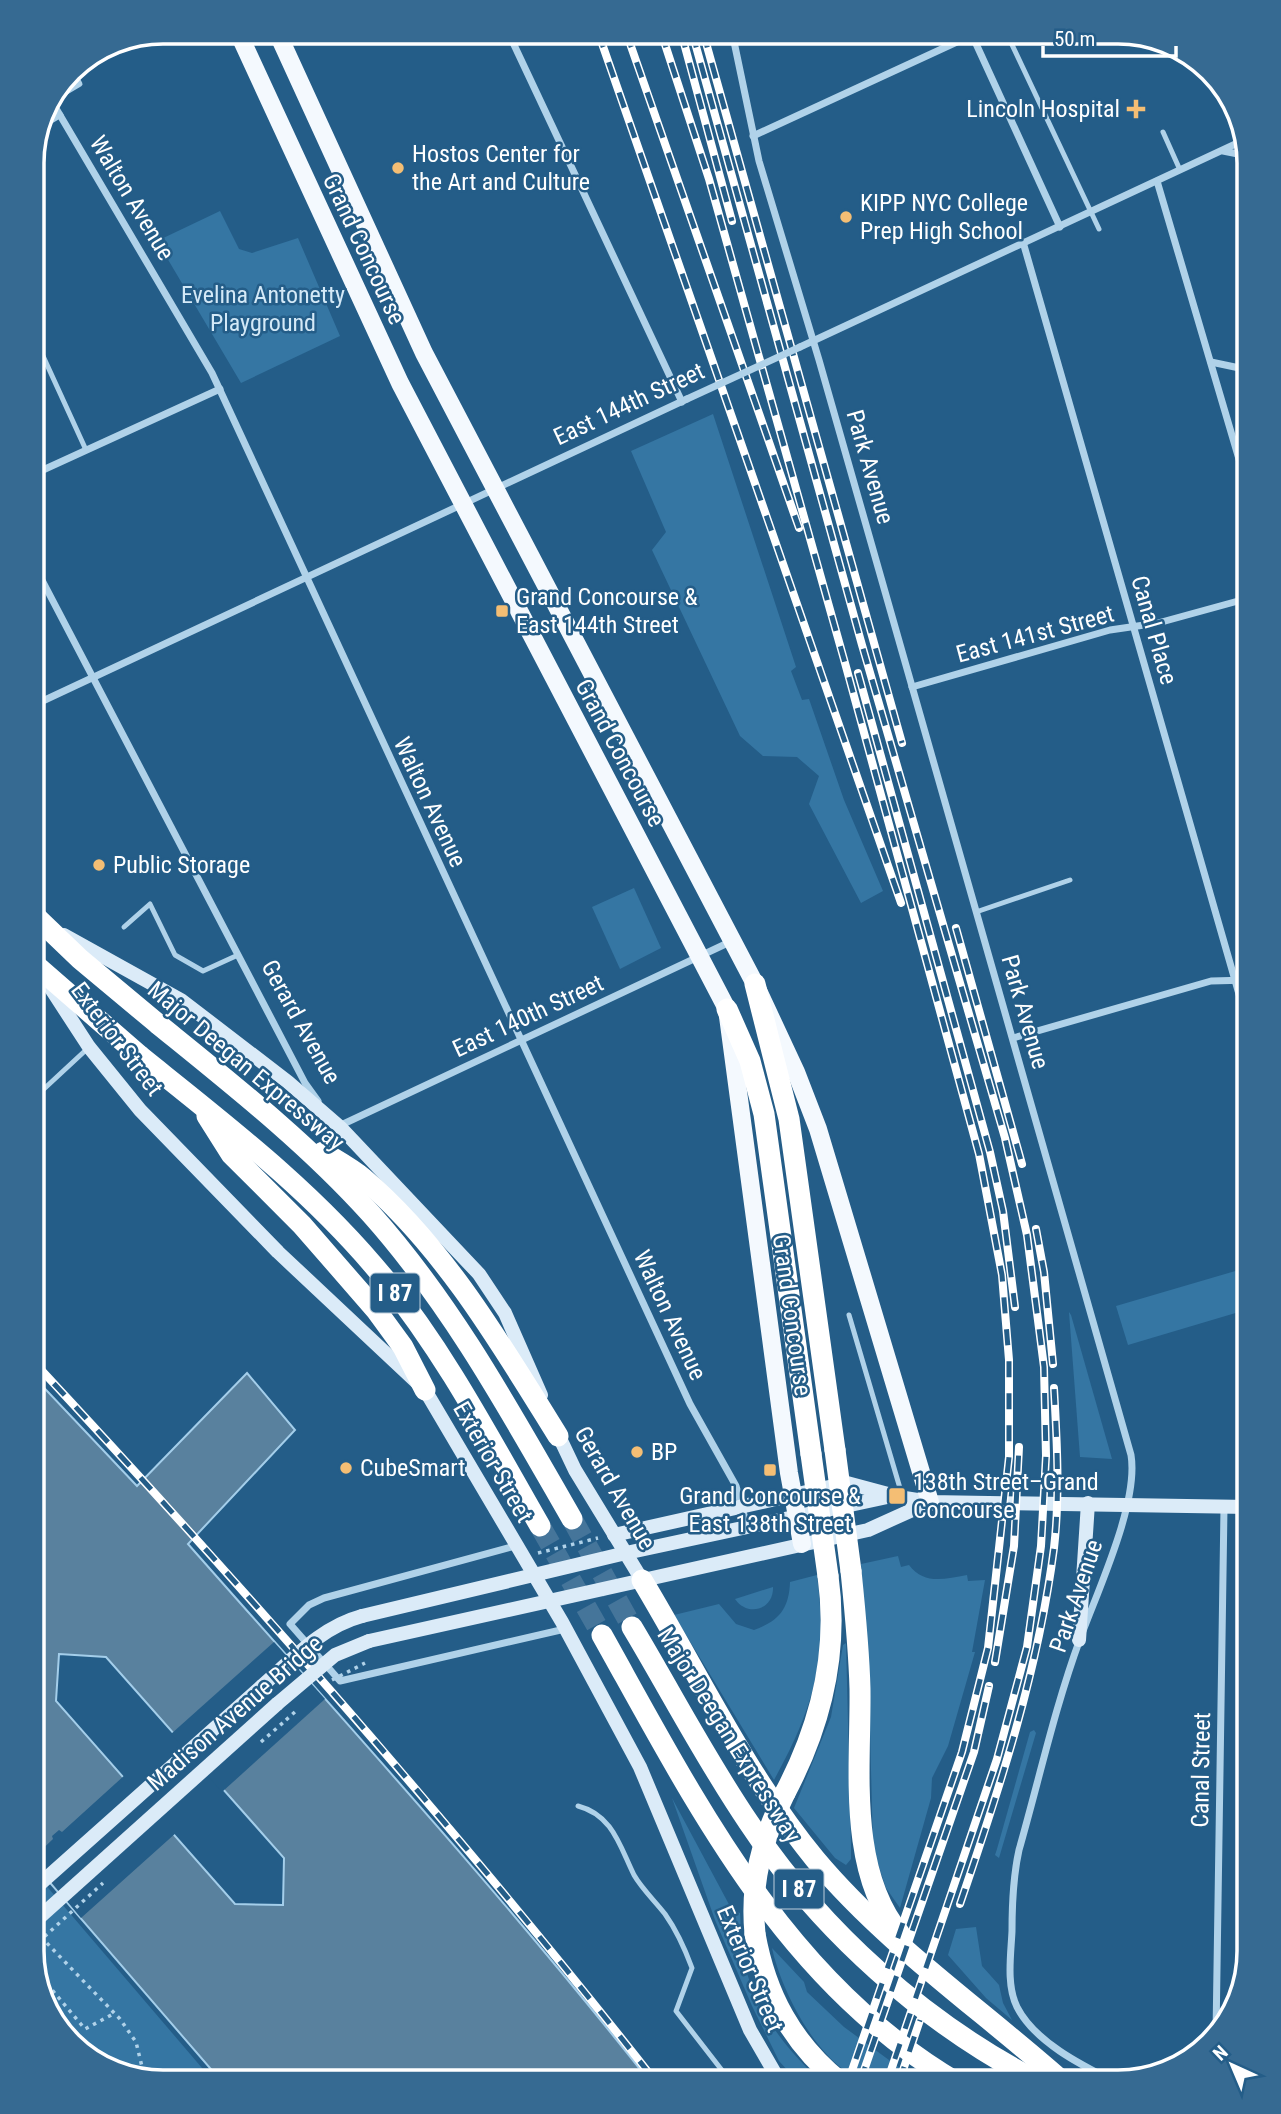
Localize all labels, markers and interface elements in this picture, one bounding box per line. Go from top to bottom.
scale bar [1043,14,1176,58]
text: 50 m [1054,27,1095,51]
place label: Lincoln Hospital [966,95,1120,123]
marker: Lincoln Hospital [1126,99,1146,119]
street label: Walton Avenue [84,131,180,265]
place label: Hostos Center for the Art and Culture [412,140,590,196]
marker: Hostos Center for the Art and Culture [390,160,406,176]
street label: Grand Concourse [317,169,411,329]
place label: KIPP NYC College Prep High School [860,189,1028,245]
marker: KIPP NYC College Prep High School [838,209,854,225]
park label: Evelina Antonetty Playground [181,281,345,337]
street label: East 144th Street [549,357,709,451]
street label: Park Avenue [840,407,900,527]
street label: Canal Place [1125,572,1183,688]
place label: Grand Concourse & East 144th Street [516,583,698,639]
street label: East 141st Street [953,599,1117,669]
marker: Grand Concourse & East 144th Street [494,603,510,619]
street label: Grand Concourse [569,674,671,832]
street label: Walton Avenue [388,733,472,871]
place label: Public Storage [113,851,250,879]
marker: Public Storage [91,857,107,873]
street label: Park Avenue [995,952,1055,1072]
street label: Gerard Avenue [255,955,347,1089]
street label: East 140th Street [448,969,608,1063]
street label: Major Deegan Expressway [142,976,350,1156]
street label: Exterior Street [65,977,169,1101]
street label: Grand Concourse [767,1232,817,1398]
street label: Walton Avenue [628,1246,712,1384]
road number: I 87 [370,1274,420,1312]
street label: Exterior Street [447,1397,539,1527]
street label: Gerard Avenue [569,1422,661,1554]
place label: BP [651,1438,677,1466]
marker: BP [629,1444,645,1460]
place label: CubeSmart [360,1454,465,1482]
marker: CubeSmart [338,1460,354,1476]
marker: Grand Concourse & East 138th Street [762,1462,778,1478]
place label: 138th Street–Grand Concourse [913,1468,1099,1524]
place label: Grand Concourse & East 138th Street [679,1482,861,1538]
marker: 138th Street–Grand Concourse [887,1486,907,1506]
street label: Park Avenue [1044,1536,1108,1656]
street label: Major Deegan Expressway [651,1622,807,1848]
street label: Madison Avenue Bridge [142,1629,328,1797]
street label: Canal Street [1186,1712,1216,1828]
road number: I 87 [774,1870,824,1908]
street label: Exterior Street [711,1902,789,2036]
north arrow [1197,2030,1267,2100]
text: N [1208,2041,1233,2065]

